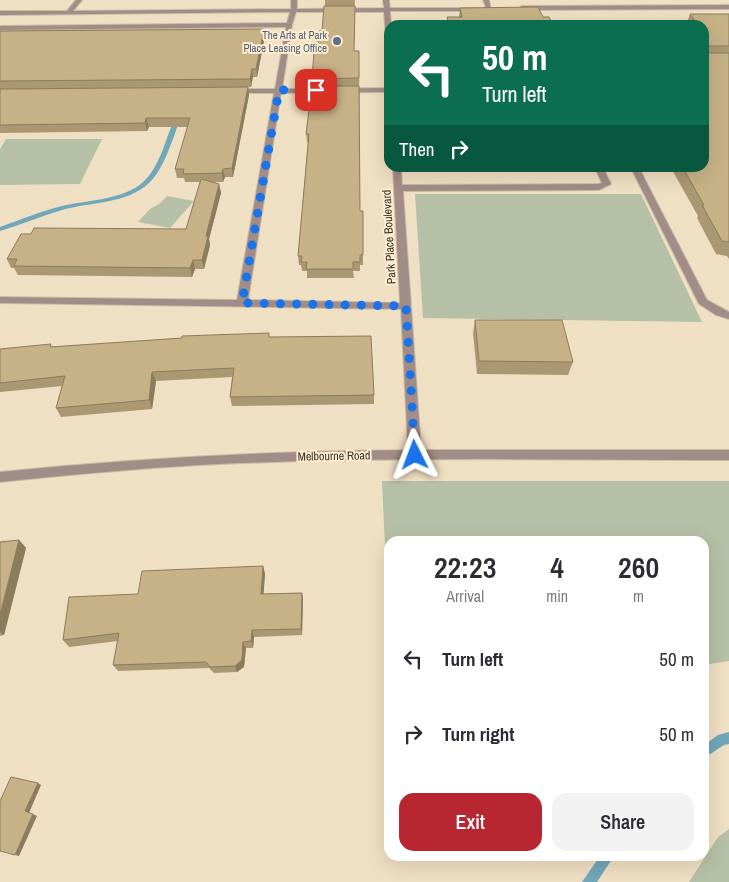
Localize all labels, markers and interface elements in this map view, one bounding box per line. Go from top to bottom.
place label: The Arts at Park Place Leasing Office [243,28,327,55]
text: 50 m [482,34,547,81]
marker: The Arts at Park Place Leasing Office [331,35,343,47]
icon: left [399,40,464,105]
pin [295,69,337,111]
icon: arrive [302,76,330,104]
text: Turn left [482,79,547,109]
icon: right [445,135,473,163]
text: Then [399,136,435,162]
street label: Park Place Boulevard [379,189,399,285]
position arrow [388,428,440,480]
street label: Melbourne Road [297,447,371,465]
text: 22:23 [434,547,496,587]
text: 4 [550,547,564,587]
text: 260 [618,547,659,587]
text: Arrival [446,585,484,607]
text: min [546,585,568,607]
text: m [633,585,644,607]
icon: left [399,645,427,673]
text: Turn left [442,646,503,672]
text: 50 m [659,646,694,672]
icon: right [399,720,427,748]
text: Turn right [442,721,514,747]
text: 50 m [659,721,694,747]
button: Exit [399,793,542,851]
button: Share [552,793,694,851]

